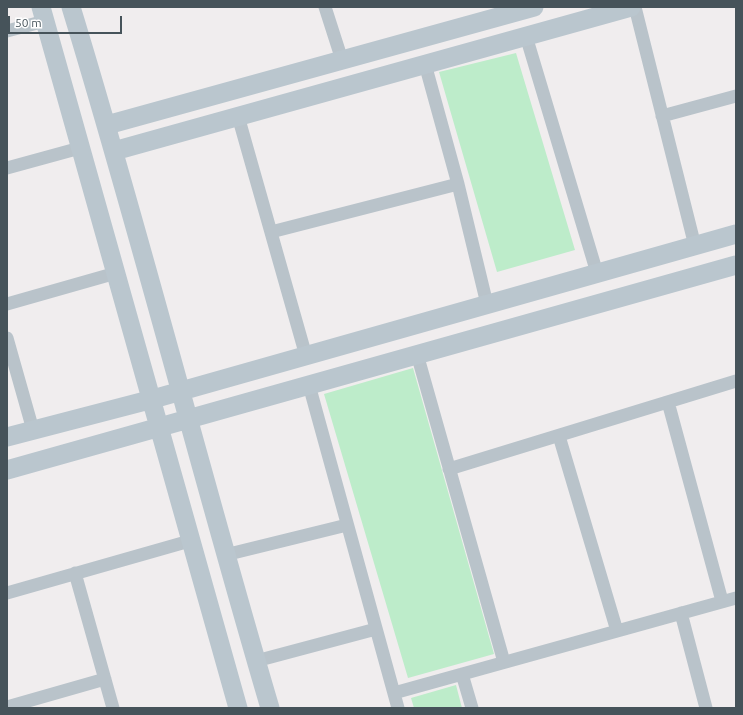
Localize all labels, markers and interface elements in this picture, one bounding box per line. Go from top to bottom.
scale bar [10,8,124,34]
text: 50 m [15,16,42,29]

